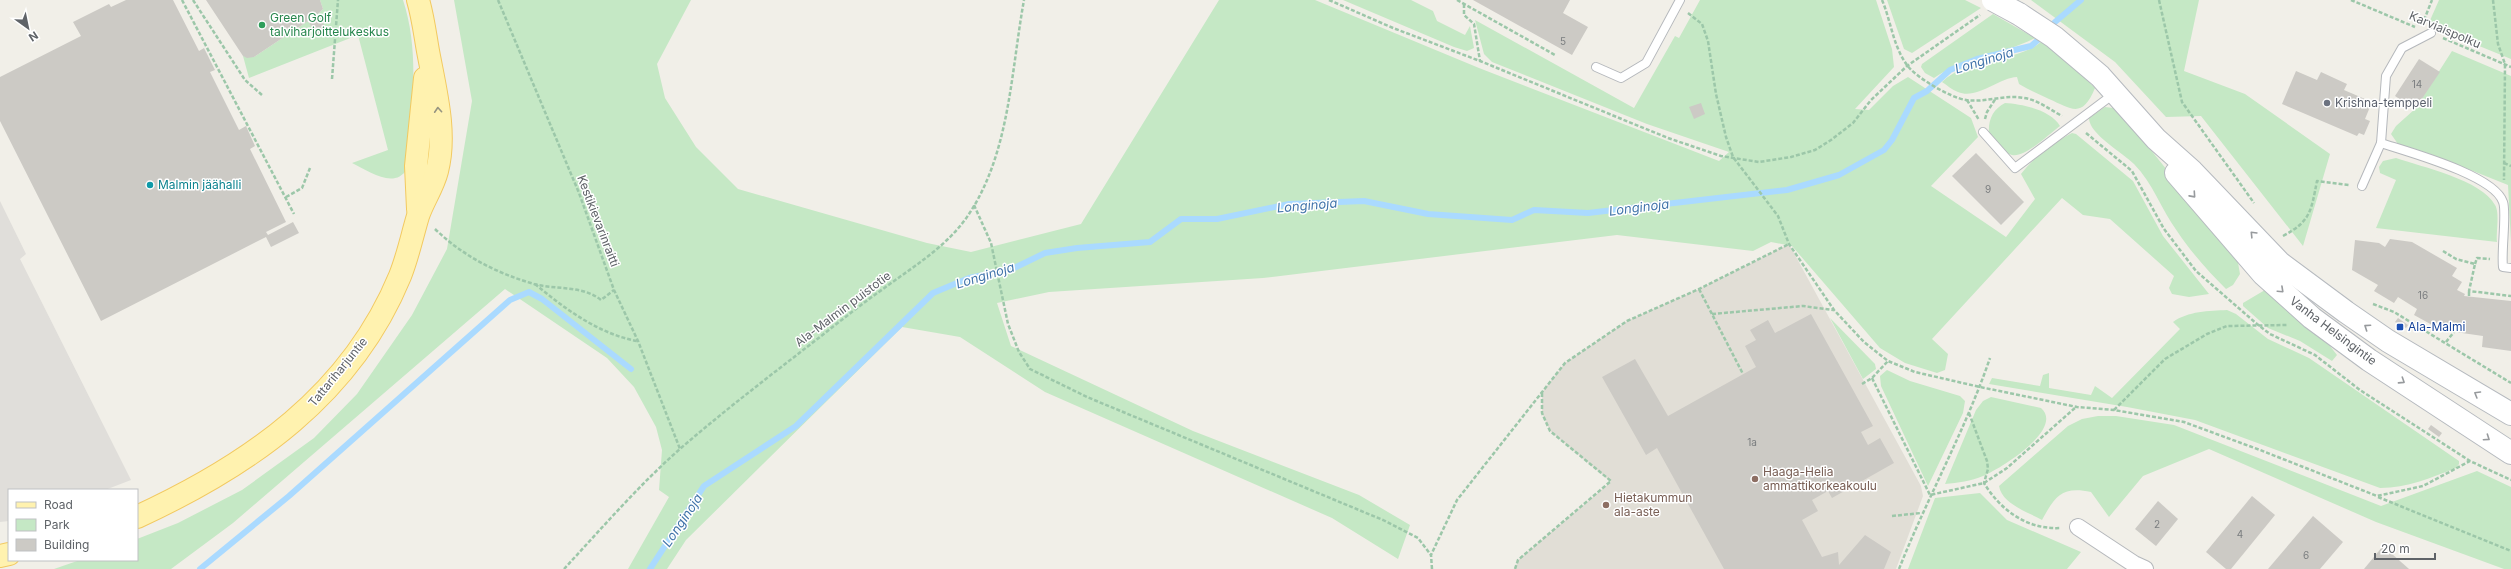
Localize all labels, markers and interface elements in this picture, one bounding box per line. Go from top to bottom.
north arrow [8,8,48,48]
street label: Karviaispolku [2407,8,2483,51]
place label: Green Golf talviharjoittelukeskus [270,10,389,39]
marker: Green Golf talviharjoittelukeskus [257,20,267,30]
text: N [26,28,41,45]
house number: 5 [1560,35,1566,47]
water label: Longinoja [1953,43,2015,77]
house number: 14 [2412,78,2422,90]
place label: Krishna-temppeli [2335,95,2432,110]
marker: Krishna-temppeli [2322,98,2332,108]
one-way arrow [433,107,442,113]
street label: Kestikievarinraitti [574,173,623,269]
place label: Malmin jäähalli [158,177,241,192]
marker: Malmin jäähalli [145,180,155,190]
house number: 9 [1985,183,1991,195]
one-way arrow [2189,190,2196,198]
water label: Longinoja [1276,194,1338,216]
water label: Longinoja [1608,195,1670,219]
one-way arrow [2250,231,2258,239]
water label: Longinoja [954,258,1016,292]
street label: Ala-Malmin puistotie [792,268,894,350]
one-way arrow [2276,286,2284,293]
house number: 16 [2418,289,2428,301]
street label: Vanha Helsingintie [2287,293,2380,368]
place label: Ala-Malmi [2408,319,2465,334]
marker: Ala-Malmi [2395,322,2405,332]
one-way arrow [2364,324,2371,332]
street label: Tattariharjuntie [305,334,370,409]
one-way arrow [2398,376,2405,384]
one-way arrow [2474,391,2481,398]
one-way arrow [2483,433,2490,441]
house number: 1a [1747,436,1757,448]
place label: Haaga-Helia ammattikorkeakoulu [1763,464,1877,493]
marker: Haaga-Helia ammattikorkeakoulu [1750,474,1760,484]
legend [8,489,138,561]
water label: Longinoja [658,490,706,550]
place label: Hietakummun ala-aste [1614,490,1692,519]
text: Road [44,497,73,512]
marker: Hietakummun ala-aste [1601,500,1611,510]
text: Park [44,517,70,532]
house number: 2 [2154,518,2160,530]
house number: 4 [2237,528,2243,540]
scale bar [2375,535,2435,561]
text: Building [44,537,89,552]
text: 20 m [2381,541,2410,556]
house number: 6 [2303,549,2309,561]

